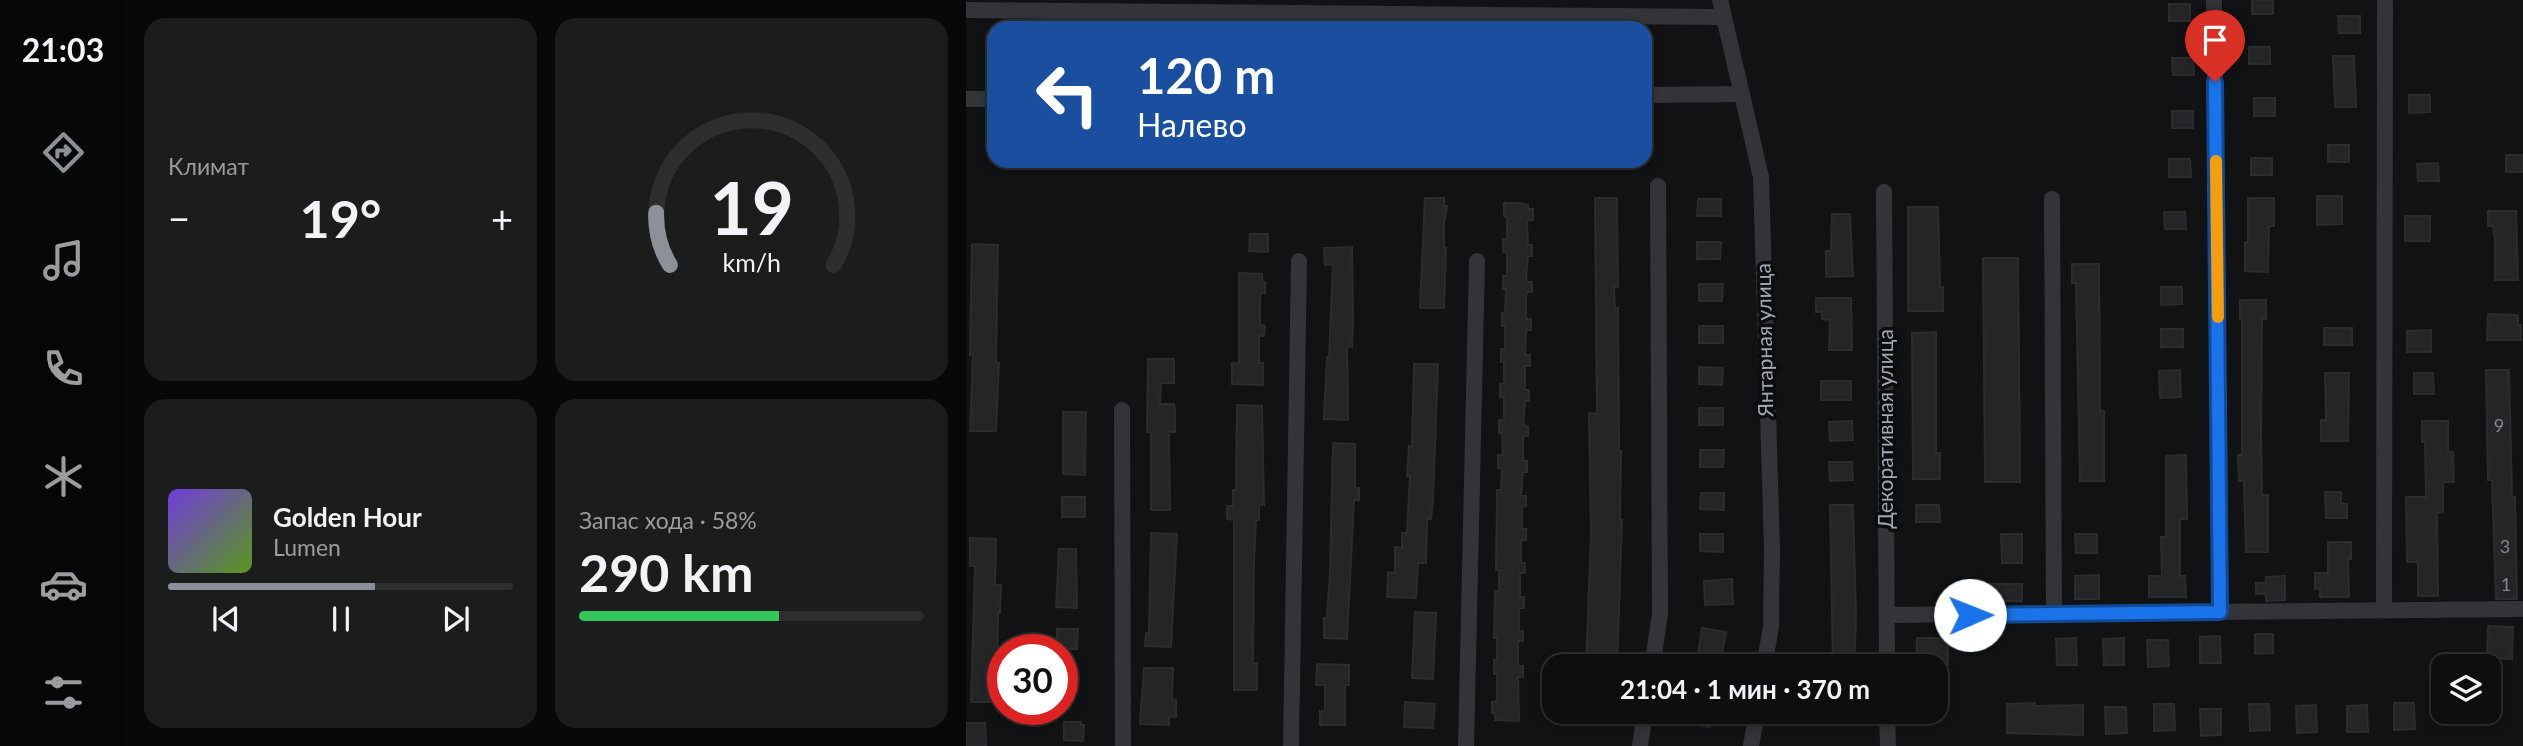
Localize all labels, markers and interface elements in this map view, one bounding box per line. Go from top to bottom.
pin [2185,10,2245,82]
icon: arrive [2196,21,2234,59]
text: 21:03 [22,30,104,69]
text: 120 m [1137,46,1275,104]
icon: left [1022,49,1113,140]
text: Налево [1137,105,1247,144]
icon: directions [39,128,88,177]
text: Климат [168,152,249,180]
text: 19 [709,164,794,252]
text: 19° [300,187,381,249]
text: − [168,195,190,241]
text: + [491,195,513,241]
icon: music [39,236,88,285]
text: km/h [722,247,781,277]
street label: Янтарная улица [1750,263,1777,418]
street label: Декоративная улица [1872,329,1897,529]
icon: phone [39,344,88,393]
house number: 9 [2494,414,2504,436]
icon: climate [39,452,88,501]
text: Golden Hour [273,501,422,533]
text: Запас хода · 58% [579,506,757,534]
text: Lumen [273,533,341,561]
house number: 3 [2500,535,2510,557]
text: 290 km [579,541,753,603]
icon: car [39,560,88,609]
house number: 1 [2501,573,2511,595]
position arrow [1933,578,2007,652]
icon: previous [207,600,245,638]
icon: pause [322,600,360,638]
icon: next [437,600,475,638]
speed limit sign: 30 [987,634,1078,725]
map controls [2431,654,2501,724]
button: layers [2431,654,2501,724]
icon: filters [39,668,88,717]
text: 21:04 · 1 мин · 370 m [1620,673,1870,705]

